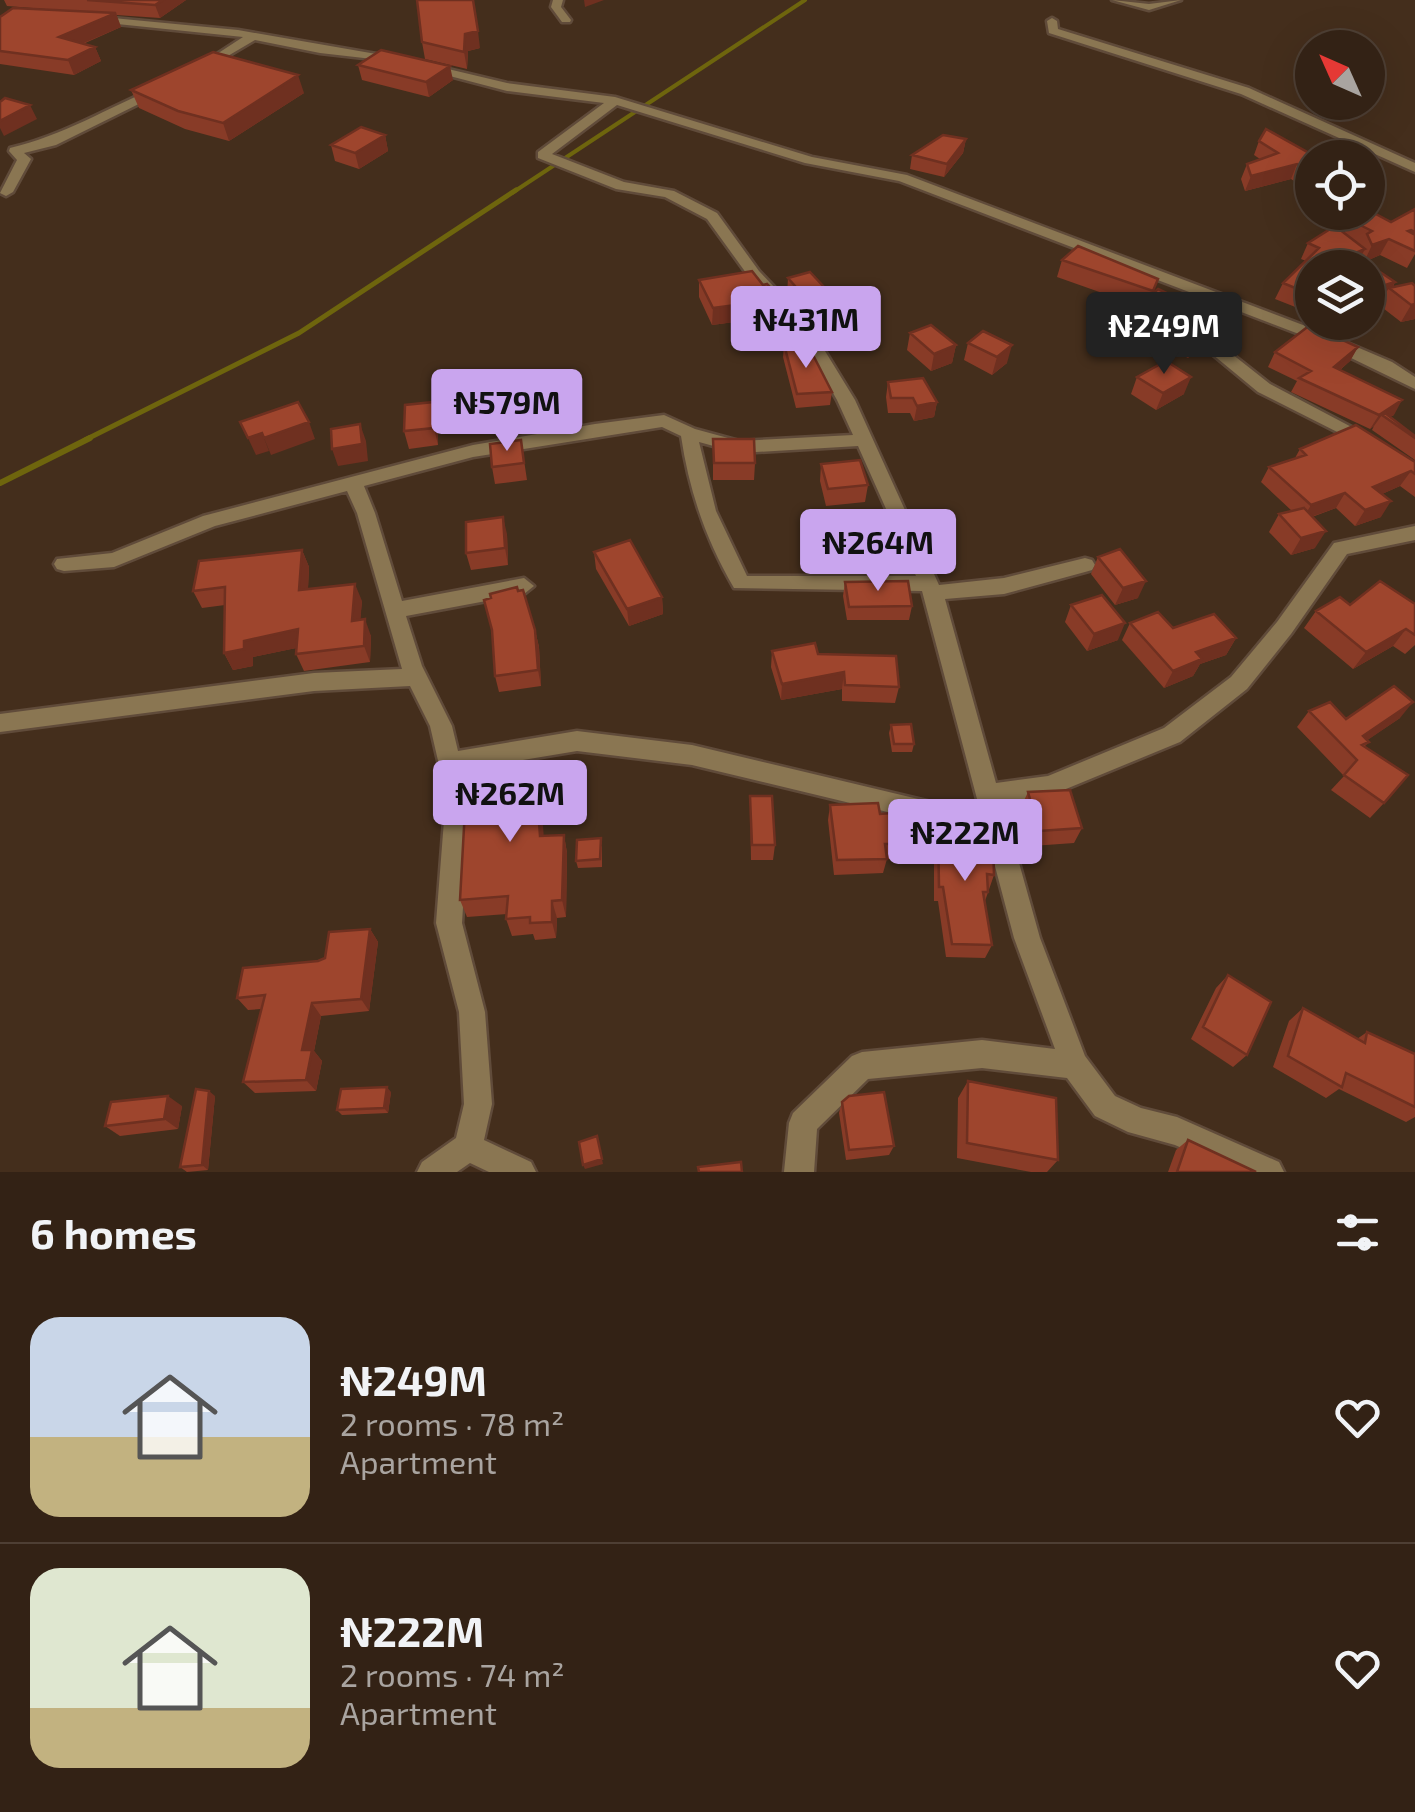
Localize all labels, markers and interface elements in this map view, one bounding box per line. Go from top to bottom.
north arrow [1295,30,1385,120]
map controls [1295,30,1385,340]
button: locate [1295,140,1385,230]
button: layers [1295,250,1385,340]
pin: ₦431M [736,286,876,371]
pin: ₦249M [1094,292,1234,377]
text: ₦431M [753,299,859,337]
text: ₦249M [1108,305,1220,343]
pin: ₦579M [437,369,577,454]
text: ₦579M [453,382,561,420]
pin: ₦264M [808,509,948,594]
text: ₦264M [822,522,934,560]
pin: ₦262M [440,760,580,845]
text: ₦262M [455,773,565,811]
pin: ₦222M [895,799,1035,884]
text: ₦222M [910,812,1020,850]
icon: filters [1330,1205,1385,1260]
text: 6 homes [30,1207,197,1257]
text: ₦249M [340,1354,487,1404]
icon: home [110,1357,230,1477]
icon: heart [1330,1390,1385,1445]
text: 2 rooms · 78 m² [340,1404,564,1442]
text: Apartment [340,1442,497,1480]
text: ₦222M [340,1605,484,1655]
icon: home [110,1608,230,1728]
icon: heart [1330,1641,1385,1696]
text: 2 rooms · 74 m² [340,1655,564,1693]
text: Apartment [340,1693,497,1731]

